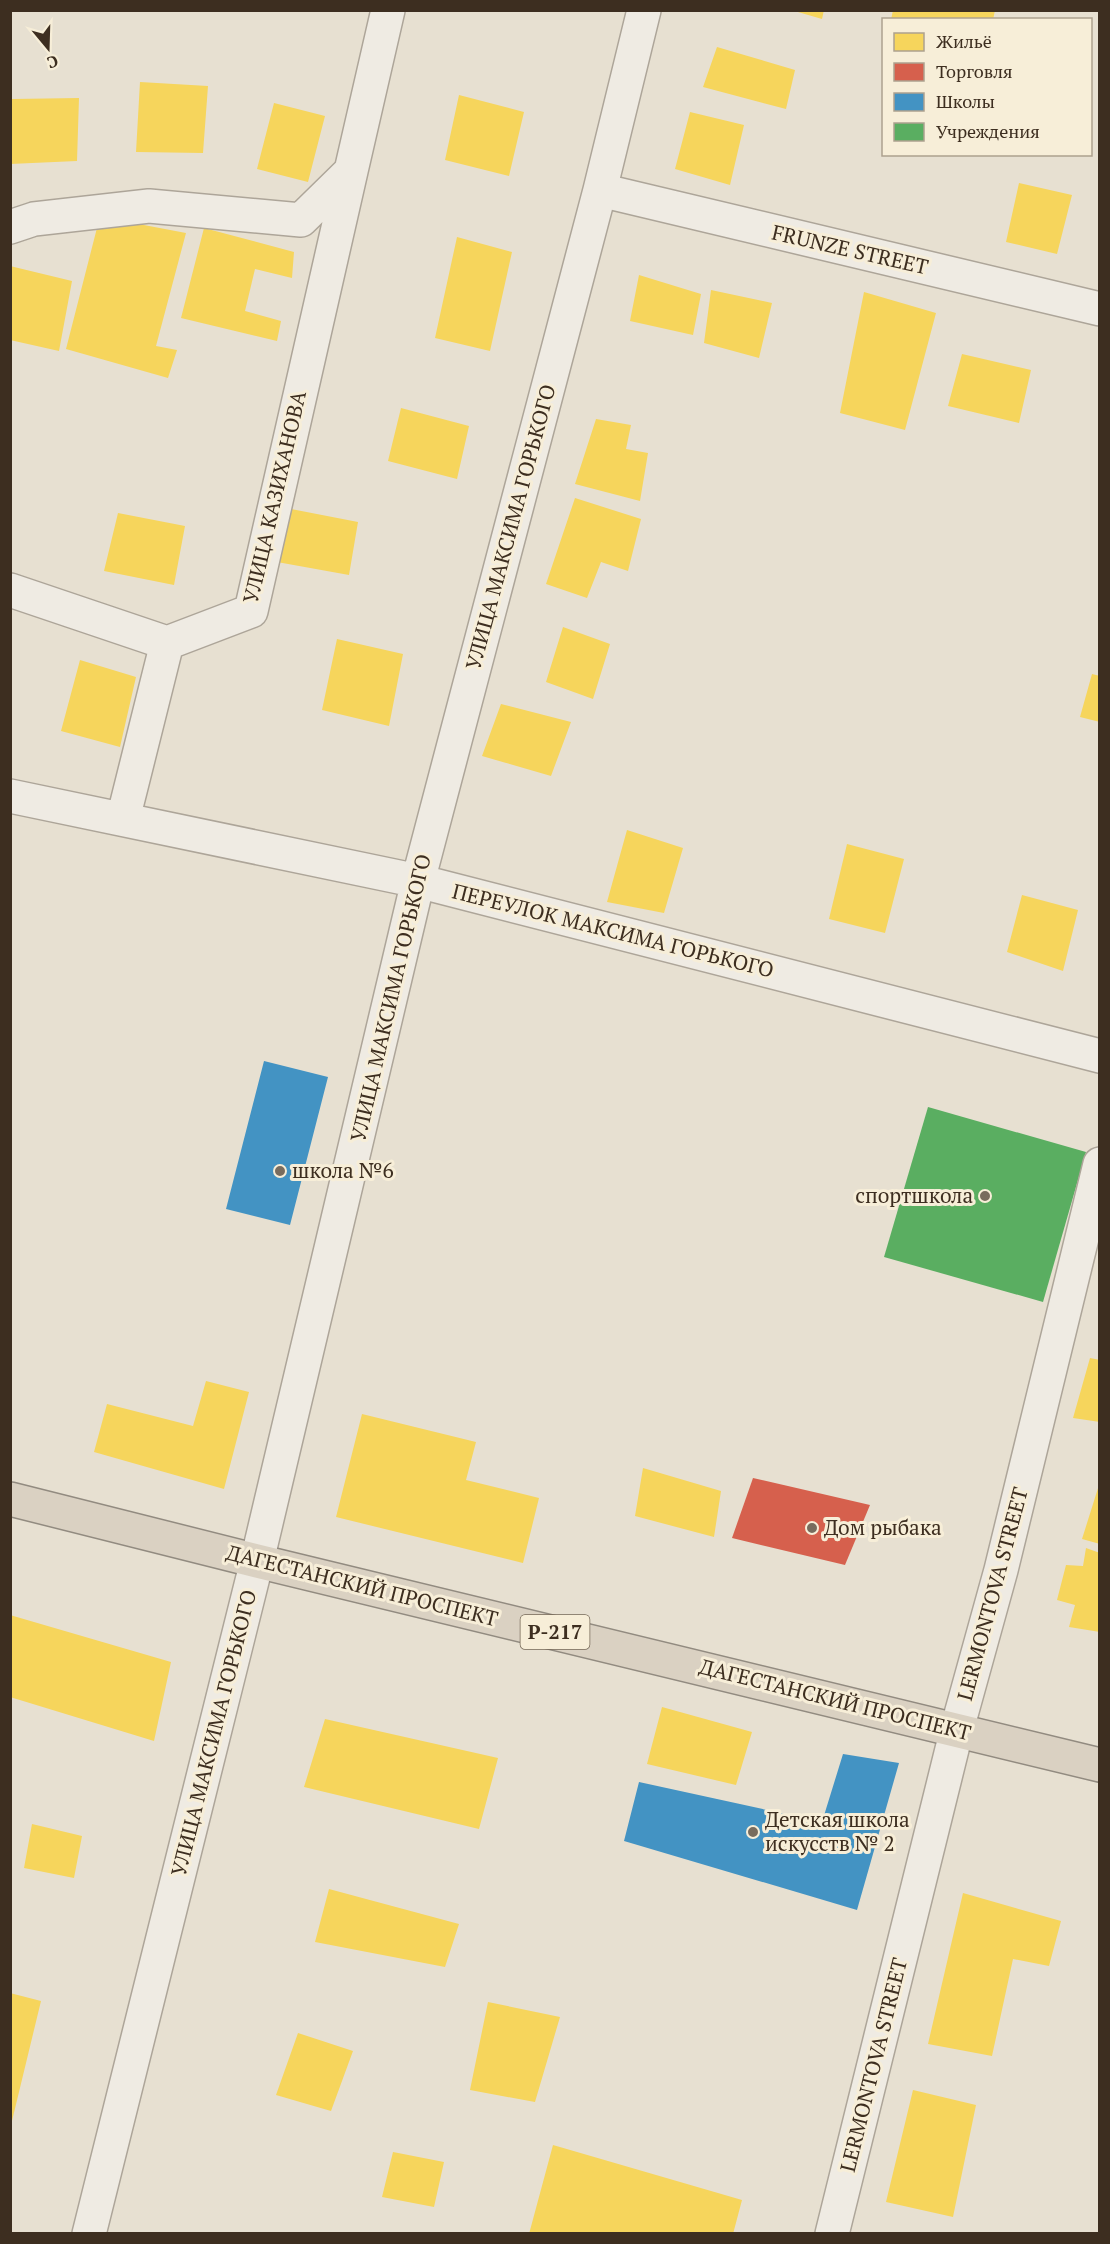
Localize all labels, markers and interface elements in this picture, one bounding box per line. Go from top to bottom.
north arrow [18,18,78,78]
legend [882,18,1092,156]
text: Жильё [936,29,992,53]
text: С [44,50,61,74]
text: Торговля [936,59,1013,83]
text: Школы [936,89,995,113]
text: Учреждения [936,119,1040,143]
street label: FRUNZE STREET [769,217,931,281]
street label: УЛИЦА МАКСИМА ГОРЬКОГО [458,381,562,672]
street label: УЛИЦА КАЗИХАНОВА [236,387,312,606]
street label: УЛИЦА МАКСИМА ГОРЬКОГО [343,851,437,1144]
street label: ПЕРЕУЛОК МАКСИМА ГОРЬКОГО [449,876,777,984]
place label: школа №6 [292,1156,394,1184]
marker: школа №6 [273,1164,287,1178]
place label: спортшкола [855,1181,973,1209]
marker: спортшкола [978,1189,992,1203]
street label: LERMONTOVA STREET [950,1484,1034,1703]
place label: Дом рыбака [824,1513,942,1541]
marker: Дом рыбака [805,1521,819,1535]
street label: ДАГЕСТАНСКИЙ ПРОСПЕКТ [224,1538,501,1632]
street label: УЛИЦА МАКСИМА ГОРЬКОГО [164,1587,262,1879]
road number: Р-217 [520,1615,590,1649]
street label: ДАГЕСТАНСКИЙ ПРОСПЕКТ [697,1652,974,1746]
place label: Детская школа искусств № 2 [765,1805,910,1857]
marker: Детская школа искусств № 2 [746,1825,760,1839]
street label: LERMONTOVA STREET [833,1955,913,2175]

